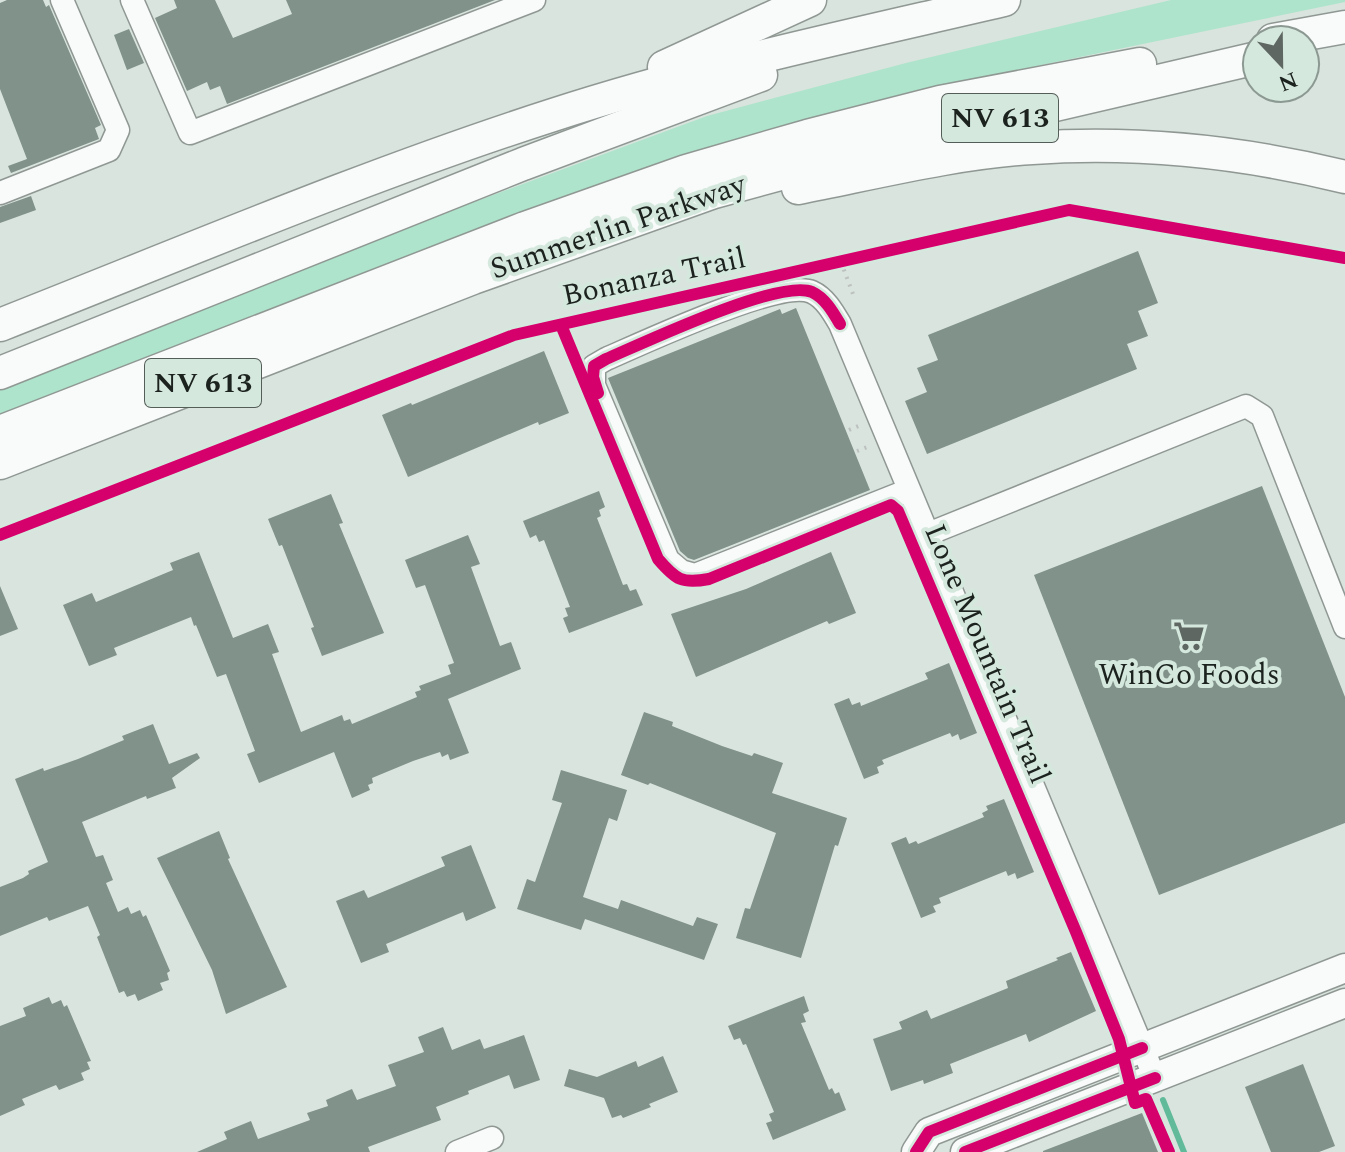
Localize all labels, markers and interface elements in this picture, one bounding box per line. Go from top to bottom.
north arrow [1241,24,1321,104]
text: N [1273,62,1302,100]
road number: NV 613 [942,94,1058,142]
street label: Summerlin Parkway [484,161,753,292]
street label: Bonanza Trail [558,235,750,319]
road number: NV 613 [145,359,261,407]
street label: Lone Mountain Trail [912,517,1062,791]
supermarket icon: WinCo Foods [1172,619,1206,653]
place label: WinCo Foods [1098,652,1280,698]

